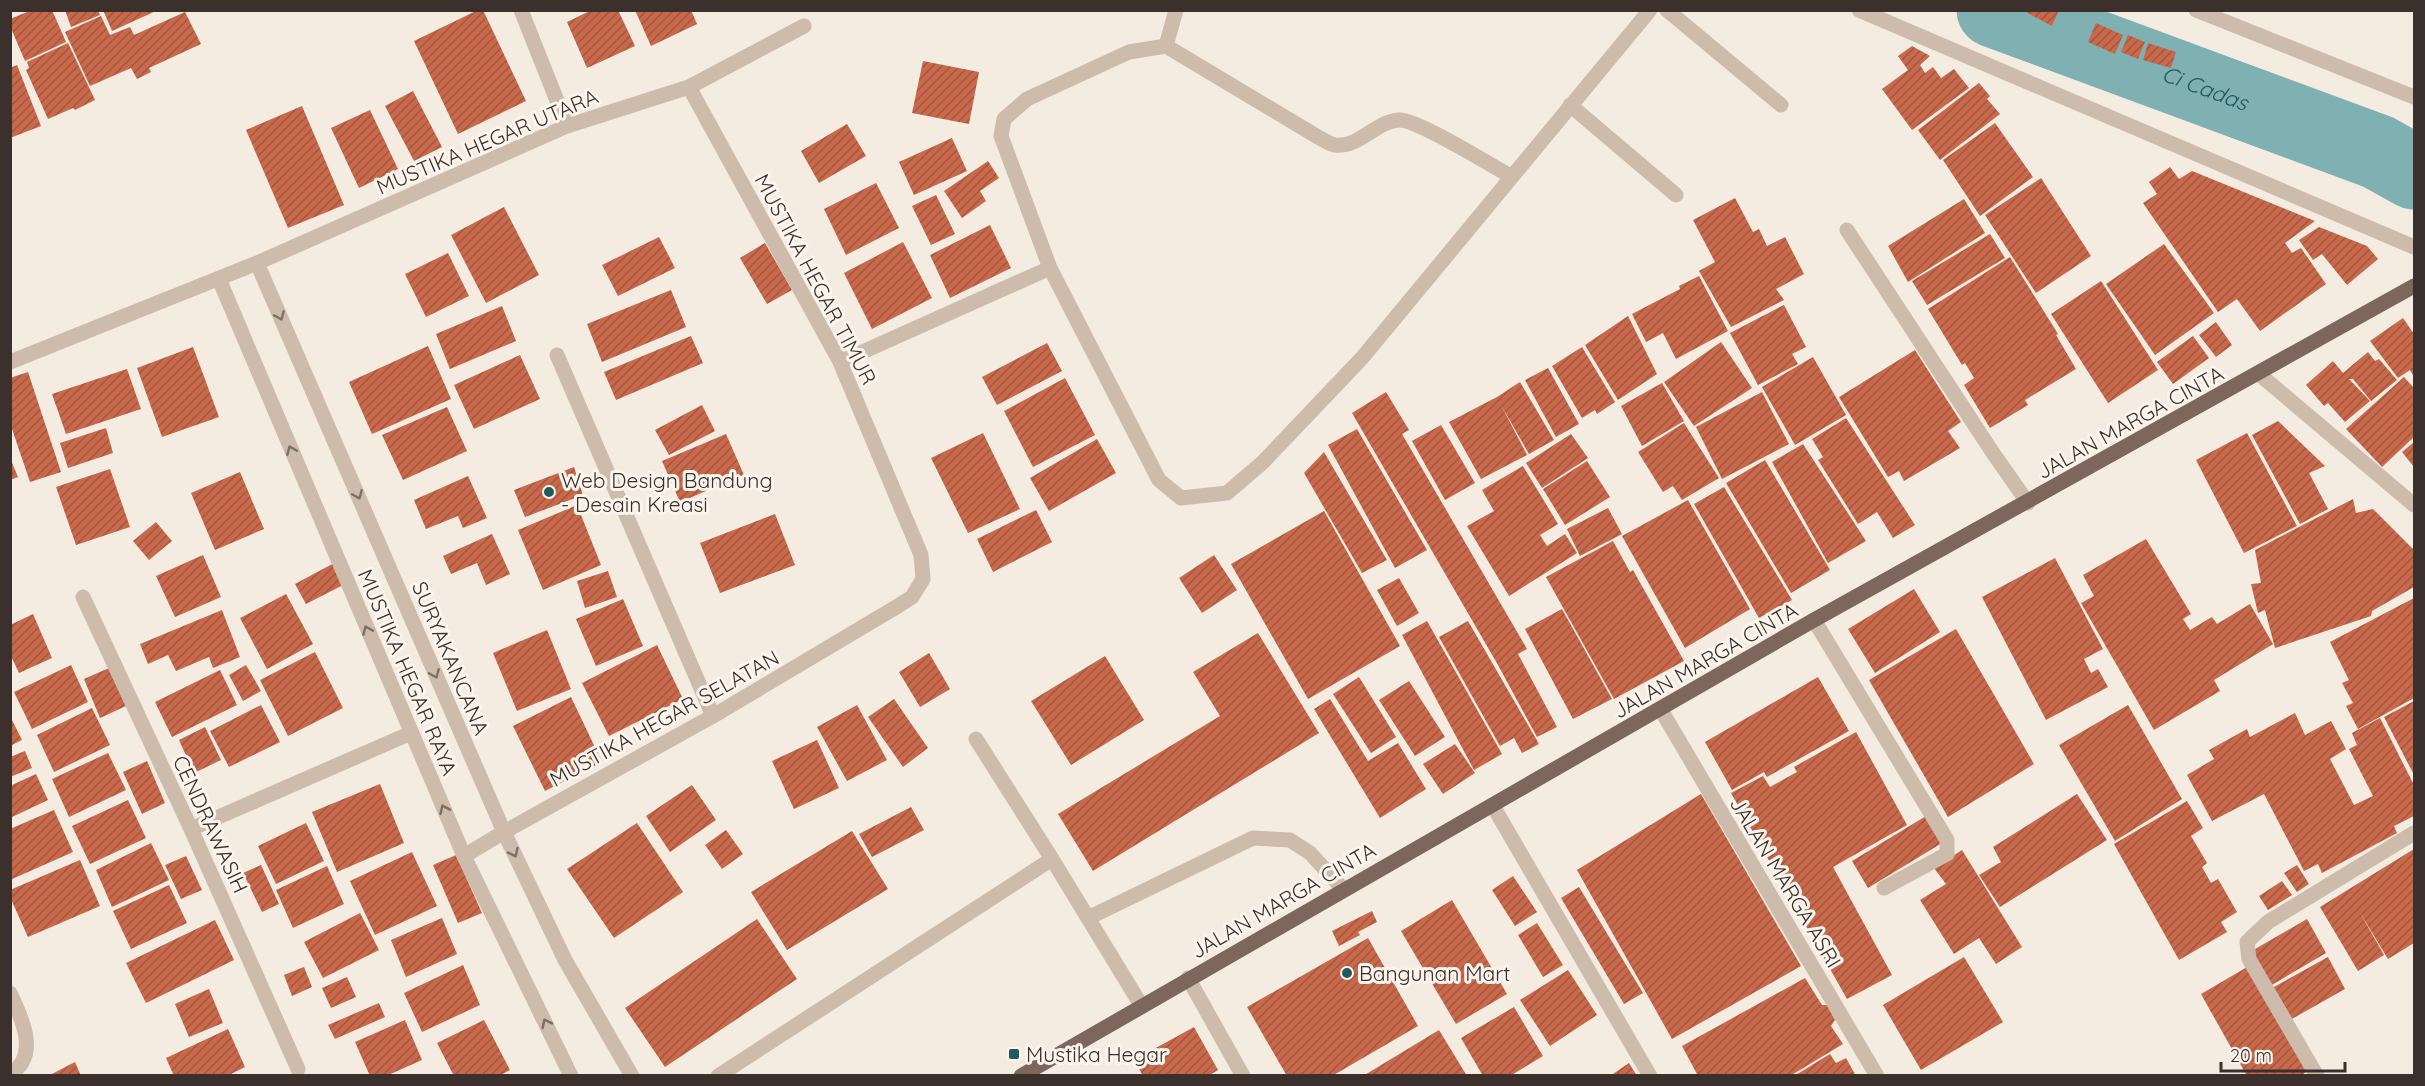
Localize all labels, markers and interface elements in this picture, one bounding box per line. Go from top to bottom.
water label: Ci Cadas [2158,59,2254,117]
street label: MUSTIKA HEGAR UTARA [372,82,602,200]
street label: MUSTIKA HEGAR TIMUR [749,169,883,389]
one-way arrow [273,310,285,321]
street label: JALAN MARGA CINTA [2032,360,2228,484]
one-way arrow [286,446,298,457]
place label: Web Design Bandung - Desain Kreasi [561,467,773,517]
marker: Web Design Bandung - Desain Kreasi [542,485,556,499]
one-way arrow [351,489,363,500]
street label: MUSTIKA HEGAR RAYA [353,565,463,779]
street label: SURYAKANCANA [407,577,495,739]
street label: JALAN MARGA CINTA [1608,596,1802,724]
one-way arrow [362,625,374,636]
street label: MUSTIKA HEGAR SELATAN [545,644,783,792]
one-way arrow [428,668,440,679]
street label: CENDRAWASIH [168,751,254,897]
street label: JALAN MARGA ASRI [1725,792,1847,972]
one-way arrow [439,804,451,815]
street label: JALAN MARGA CINTA [1186,836,1380,964]
one-way arrow [506,846,518,857]
place label: Bangunan Mart [1359,960,1510,986]
marker: Bangunan Mart [1340,966,1354,980]
one-way arrow [541,1018,553,1029]
scale bar [2221,1035,2346,1073]
place label: Mustika Hegar [1026,1041,1167,1067]
text: 20 m [2230,1044,2272,1067]
marker: Mustika Hegar [1007,1047,1021,1061]

